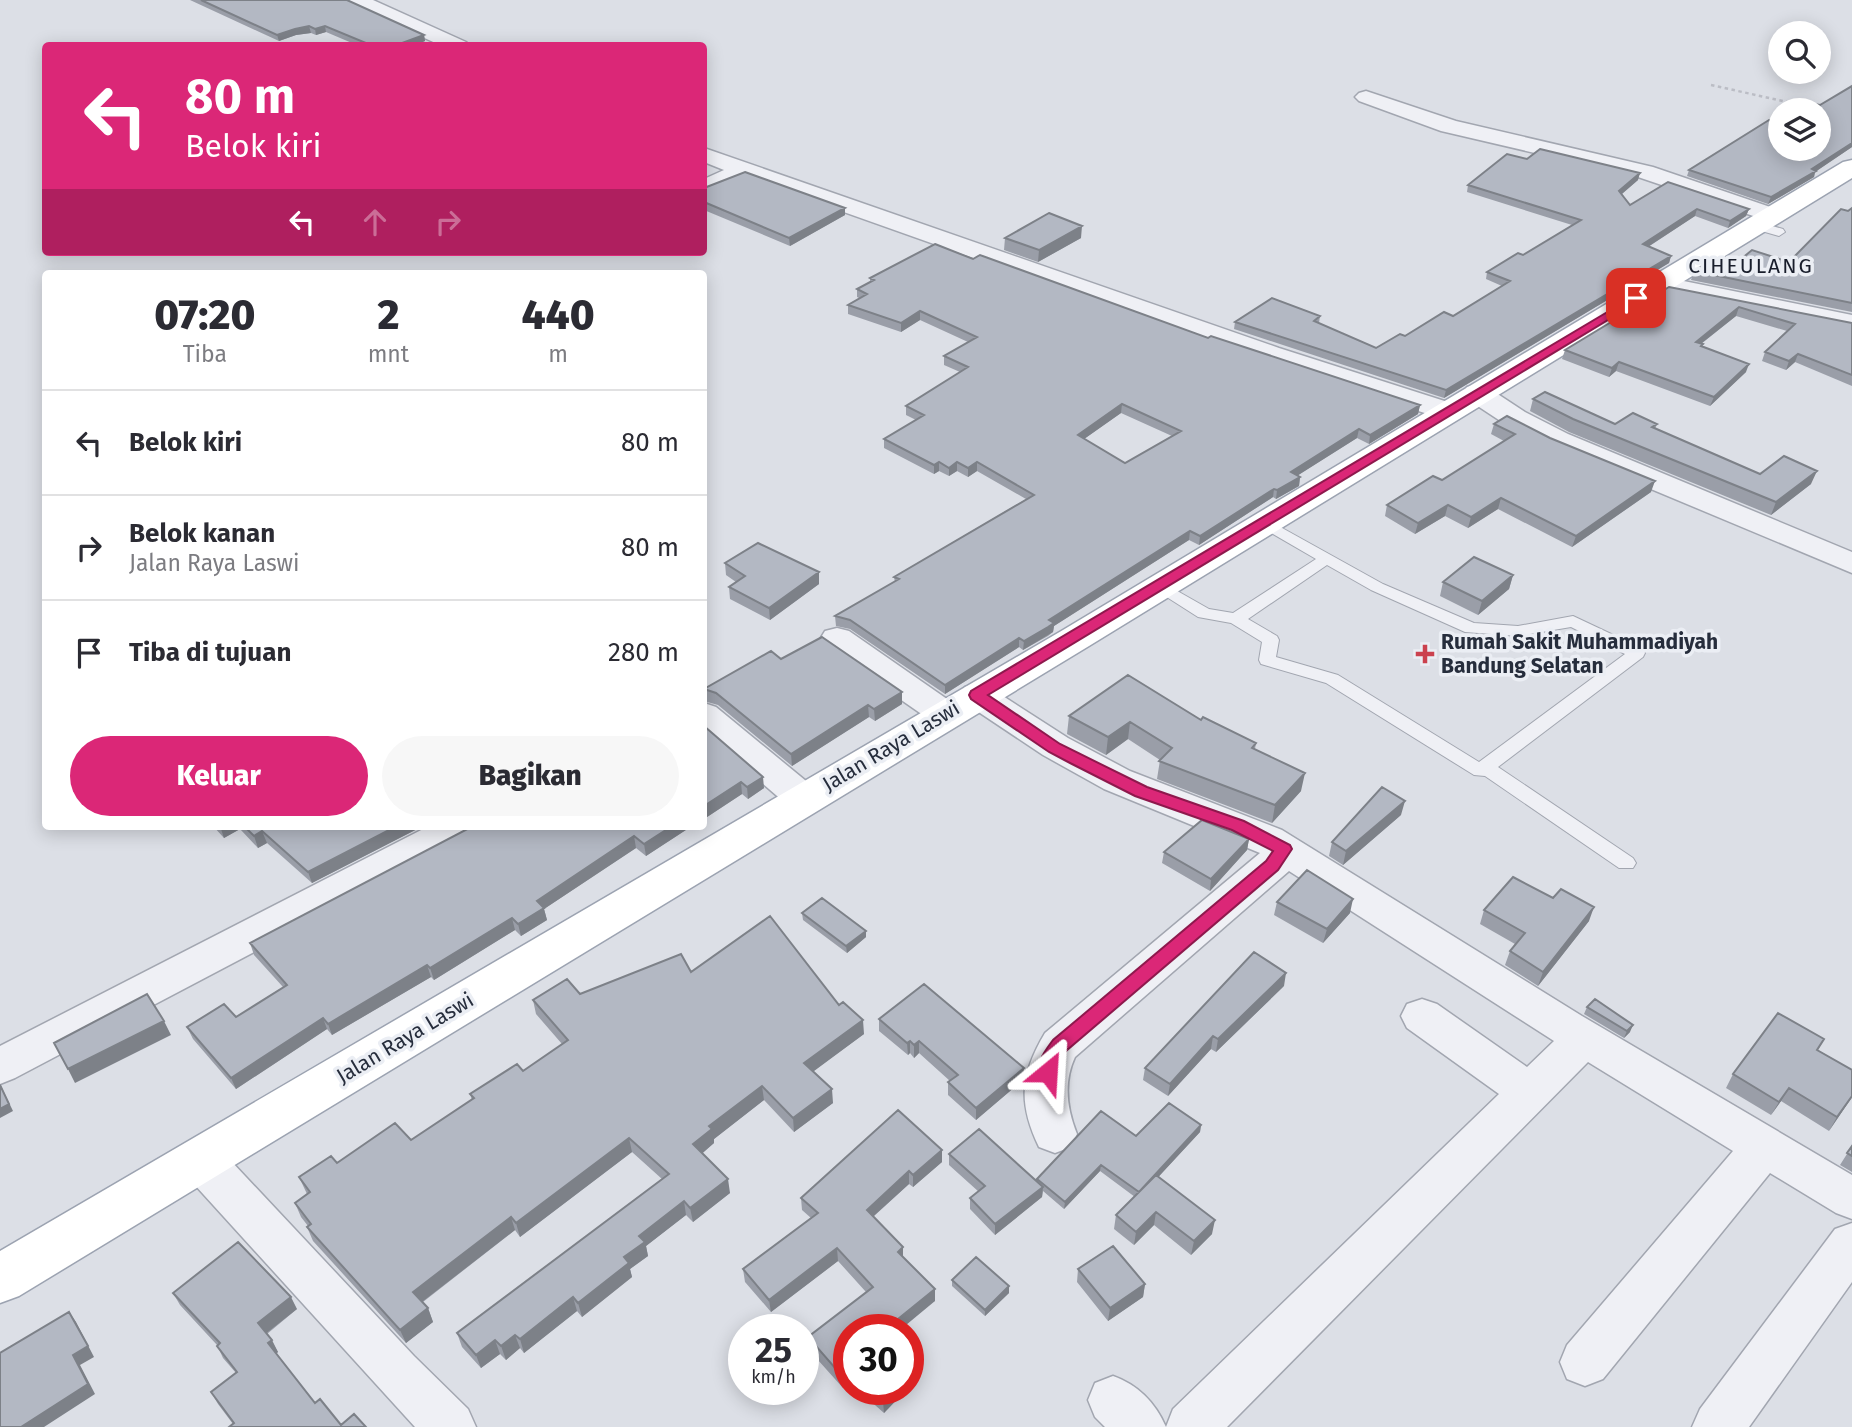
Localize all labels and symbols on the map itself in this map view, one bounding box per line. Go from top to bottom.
district label: CIHEULANG [1688,253,1814,279]
pin [1606,268,1666,328]
place label: Rumah Sakit Muhammadiyah Bandung Selatan [1441,629,1718,679]
marker: Rumah Sakit Muhammadiyah Bandung Selatan [1415,644,1435,664]
street label: Jalan Raya Laswi [818,695,964,797]
street label: Jalan Raya Laswi [332,987,478,1089]
position arrow [1011,1035,1085,1109]
speed limit sign: 30 [833,1314,924,1405]

